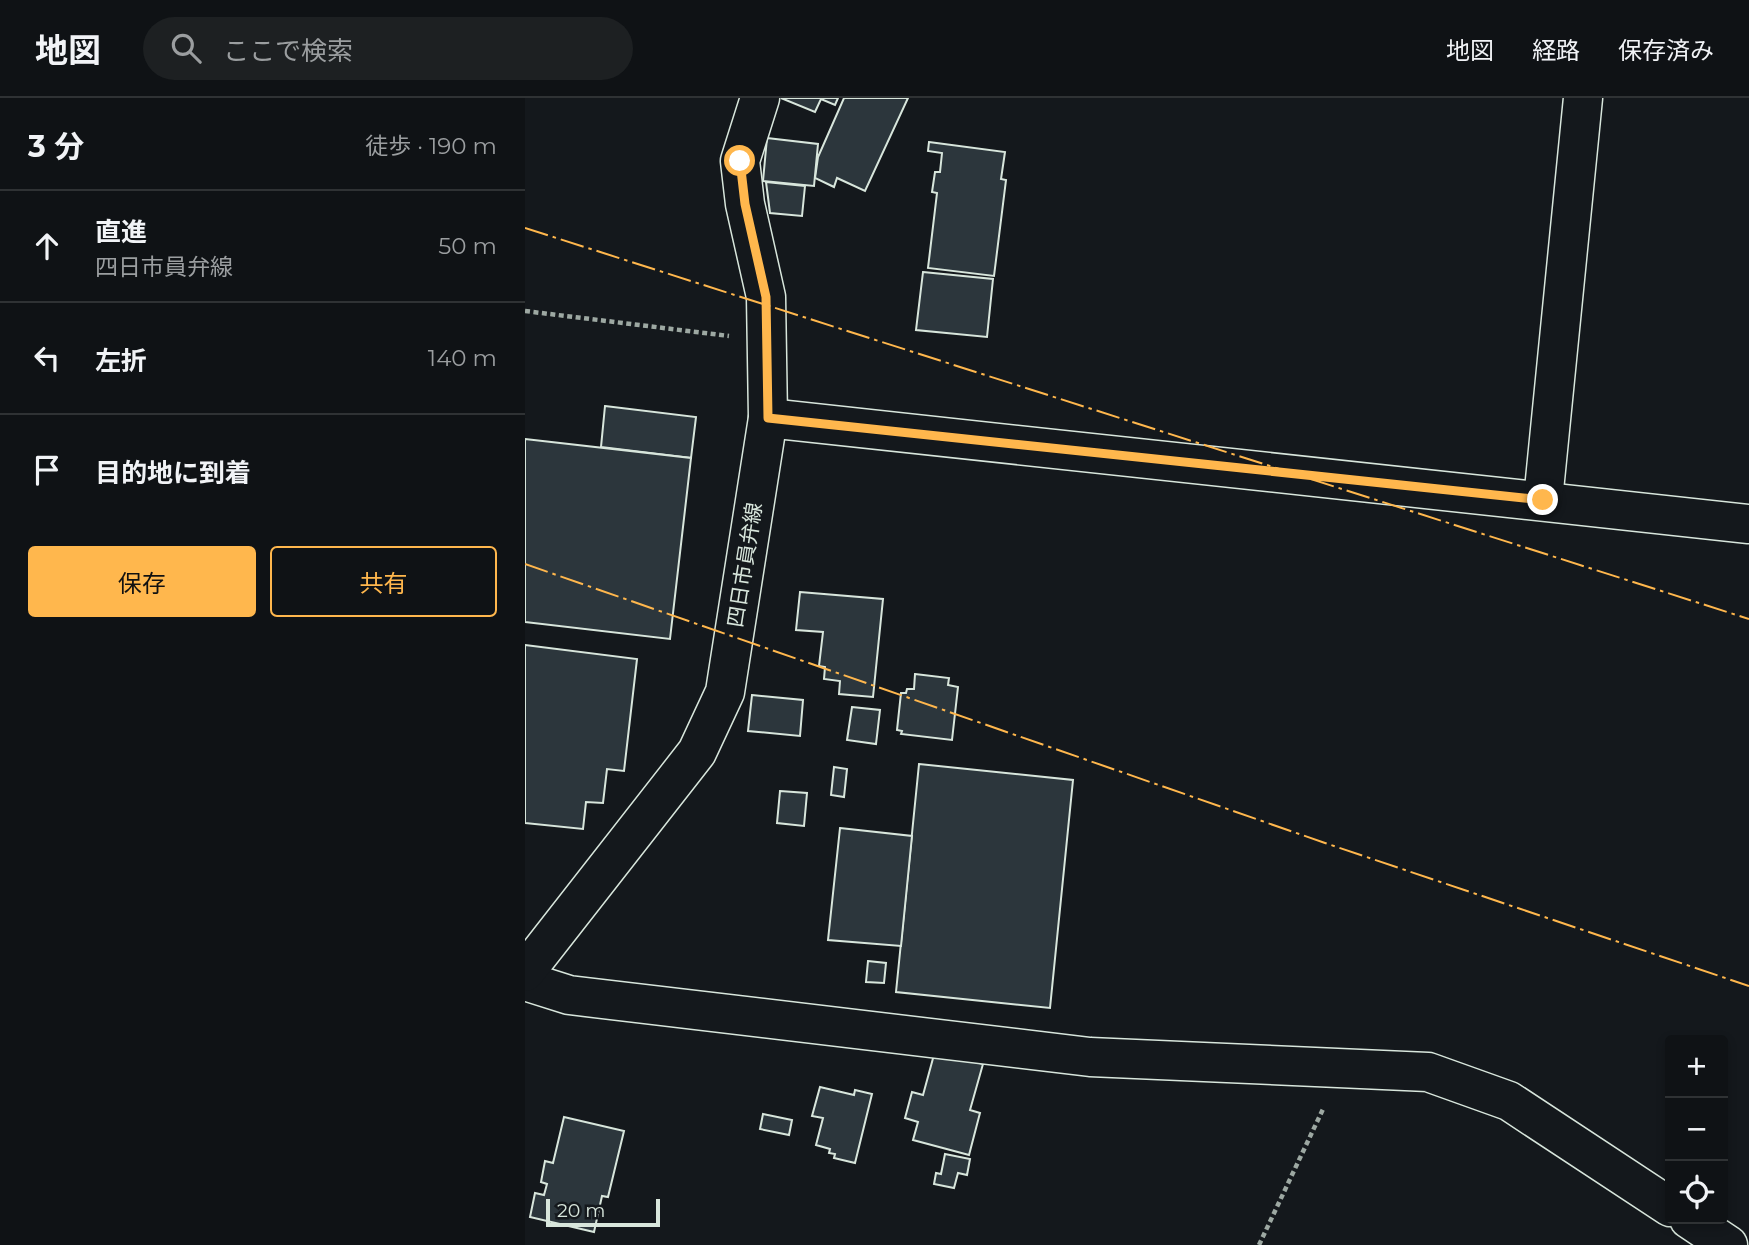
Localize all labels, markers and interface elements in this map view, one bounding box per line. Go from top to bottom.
search box [143,17,633,80]
icon: search [167,29,205,67]
text: 地図 [35,30,101,70]
text: ここで検索 [223,35,353,67]
text: 地図 [1446,36,1494,65]
text: 経路 [1532,36,1580,65]
text: 保存済み [1618,36,1714,65]
text: 3 分 [28,128,84,165]
text: 徒歩 · 190 m [365,132,497,160]
route start [724,145,755,176]
text: 直進 [95,216,147,248]
icon: ahead [28,227,66,265]
text: 50 m [438,232,497,260]
text: 四日市員弁線 [95,253,233,281]
icon: left [28,339,66,377]
text: 140 m [428,344,497,372]
text: 左折 [95,345,147,377]
icon: arrive [28,451,66,489]
text: 目的地に到着 [95,457,251,489]
route end [1527,484,1558,515]
street label: 四日市員弁線 [722,501,767,629]
button: 保存 [28,546,256,617]
button: 共有 [270,546,497,617]
map controls [1665,1035,1728,1224]
button: + [1665,1035,1728,1098]
button: − [1665,1098,1728,1161]
button: locate [1665,1161,1728,1224]
scale bar [546,1196,660,1228]
text: 20 m [557,1199,605,1222]

